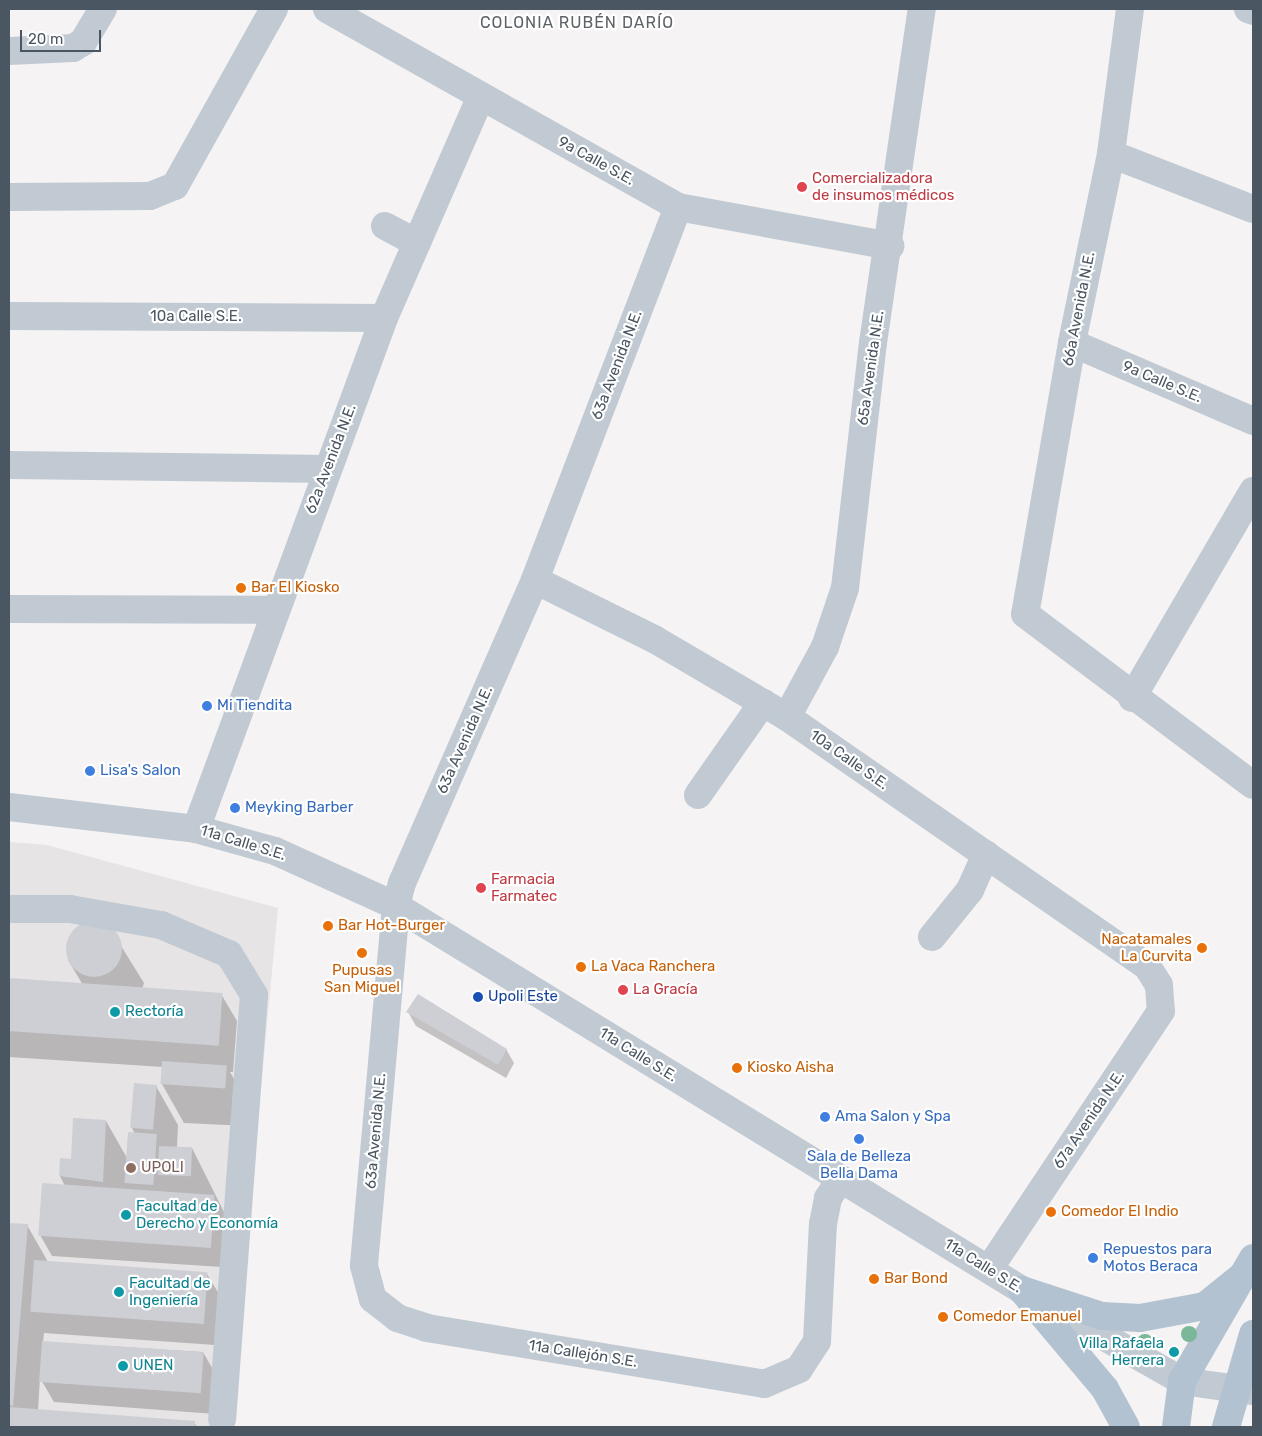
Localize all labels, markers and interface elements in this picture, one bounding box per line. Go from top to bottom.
district label: COLONIA RUBÉN DARÍO [477,13,677,33]
scale bar [22,20,104,52]
text: 20 m [28,30,63,48]
street label: 9a Calle S.E. [555,133,637,189]
place label: Comercializadora de insumos médicos [812,169,954,204]
marker: Comercializadora de insumos médicos [796,181,808,193]
street label: 66a Avenida N.E. [1059,250,1099,368]
street label: 63a Avenida N.E. [588,307,646,423]
street label: 10a Calle S.E. [150,308,242,326]
street label: 65a Avenida N.E. [854,309,888,427]
street label: 9a Calle S.E. [1120,357,1204,407]
street label: 62a Avenida N.E. [302,401,360,517]
place label: Bar El Kiosko [251,579,340,597]
marker: Bar El Kiosko [235,582,247,594]
street label: 63a Avenida N.E. [433,683,497,797]
place label: Mi Tiendita [217,697,293,715]
marker: Mi Tiendita [201,700,213,712]
street label: 10a Calle S.E. [806,726,892,794]
place label: Lisa's Salon [100,762,181,780]
marker: Lisa's Salon [84,765,96,777]
place label: Meyking Barber [245,799,353,817]
marker: Meyking Barber [229,802,241,814]
street label: 11a Calle S.E. [198,821,288,865]
place label: Farmacia Farmatec [491,870,557,905]
marker: Farmacia Farmatec [475,882,487,894]
place label: Bar Hot-Burger [338,917,445,935]
marker: Bar Hot-Burger [322,920,334,932]
place label: Nacatamales La Curvita [1101,930,1192,965]
marker: Nacatamales La Curvita [1196,942,1208,954]
marker: Pupusas San Miguel [356,947,368,959]
place label: La Vaca Ranchera [591,958,716,976]
place label: Pupusas San Miguel [324,961,400,996]
marker: La Vaca Ranchera [575,961,587,973]
place label: La Gracía [633,981,698,999]
marker: La Gracía [617,984,629,996]
place label: Upoli Este [488,988,558,1006]
marker: Upoli Este [472,991,484,1003]
place label: Rectoría [125,1003,183,1021]
marker: Rectoría [109,1006,121,1018]
street label: 11a Calle S.E. [596,1024,680,1086]
place label: Kiosko Aisha [747,1059,834,1077]
marker: Kiosko Aisha [731,1062,743,1074]
street label: 67a Avenida N.E. [1049,1067,1129,1173]
street label: 63a Avenida N.E. [362,1072,390,1190]
place label: Ama Salon y Spa [835,1108,951,1126]
marker: Ama Salon y Spa [819,1111,831,1123]
marker: Sala de Belleza Bella Dama [853,1133,865,1145]
place label: Sala de Belleza Bella Dama [807,1147,911,1182]
place label: UPOLI [141,1159,184,1177]
marker: UPOLI [125,1162,137,1174]
place label: Facultad de Derecho y Economía [136,1197,279,1232]
place label: Comedor El Indio [1061,1203,1179,1221]
marker: Comedor El Indio [1045,1206,1057,1218]
marker: Facultad de Derecho y Economía [120,1209,132,1221]
street label: 11a Calle S.E. [941,1235,1025,1297]
place label: Repuestos para Motos Beraca [1103,1240,1212,1275]
marker: Repuestos para Motos Beraca [1087,1252,1099,1264]
place label: Bar Bond [884,1270,948,1288]
marker: Bar Bond [868,1273,880,1285]
place label: Facultad de Ingeniería [129,1274,211,1309]
marker: Facultad de Ingeniería [113,1286,125,1298]
place label: Comedor Emanuel [953,1308,1081,1326]
marker: Comedor Emanuel [937,1311,949,1323]
place label: Villa Rafaela Herrera [1079,1334,1164,1369]
street label: 11a Callejón S.E. [527,1337,639,1371]
marker: Villa Rafaela Herrera [1168,1346,1180,1358]
place label: UNEN [133,1357,173,1375]
marker: UNEN [117,1360,129,1372]

